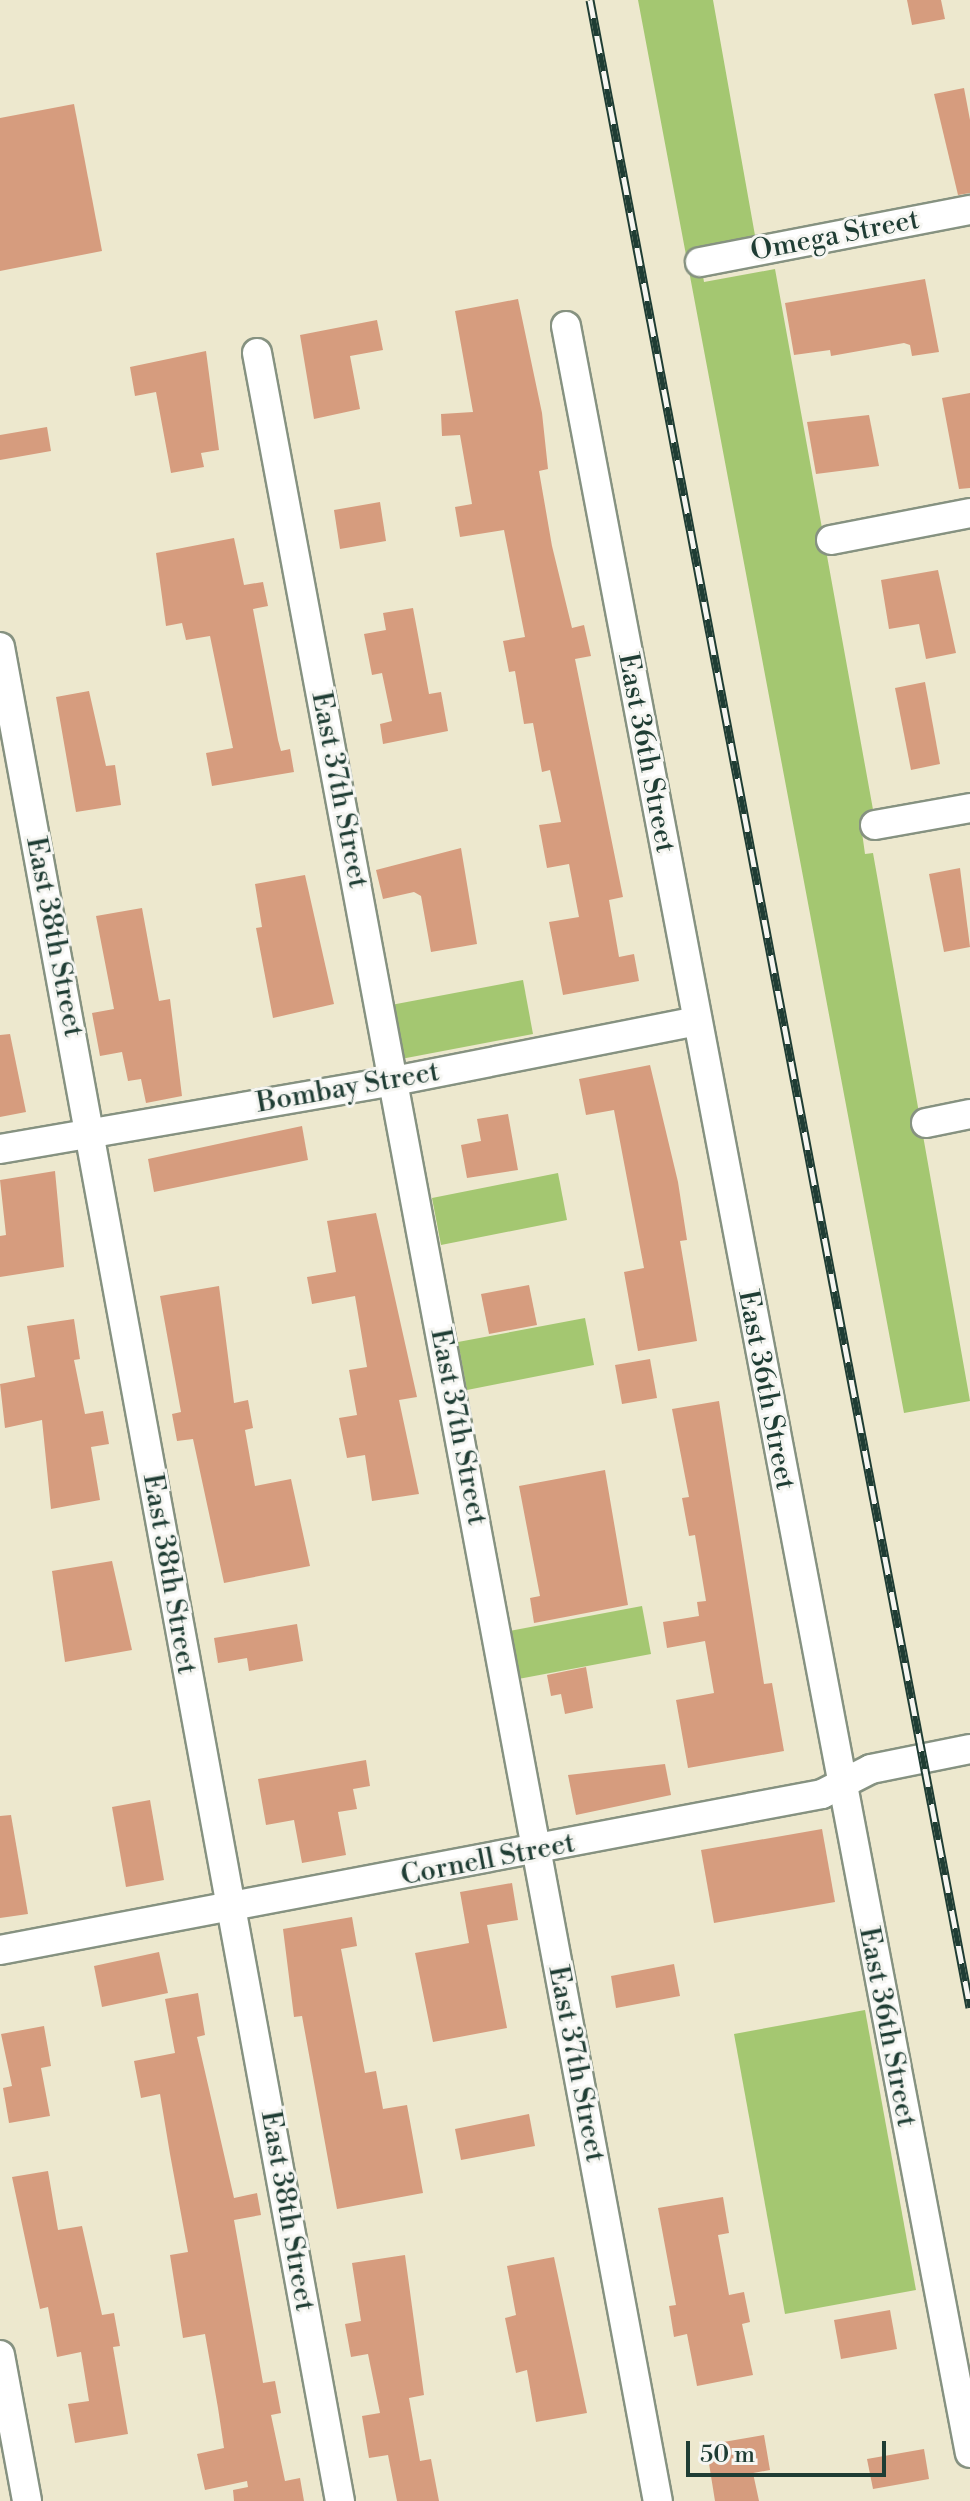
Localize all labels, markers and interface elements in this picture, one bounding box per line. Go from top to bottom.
street label: Omega Street [748,203,922,269]
street label: East 36th Street [610,650,682,856]
street label: East 37th Street [303,689,375,891]
street label: East 38th Street [18,834,90,1040]
street label: Bombay Street [254,1055,442,1121]
street label: East 36th Street [730,1287,802,1493]
street label: East 37th Street [422,1326,494,1528]
street label: East 38th Street [135,1471,203,1677]
street label: Cornell Street [398,1827,578,1893]
street label: East 36th Street [851,1924,923,2130]
street label: East 37th Street [540,1963,612,2165]
street label: East 38th Street [253,2108,321,2314]
scale bar [690,2425,890,2475]
text: 50 m [700,2440,755,2470]

